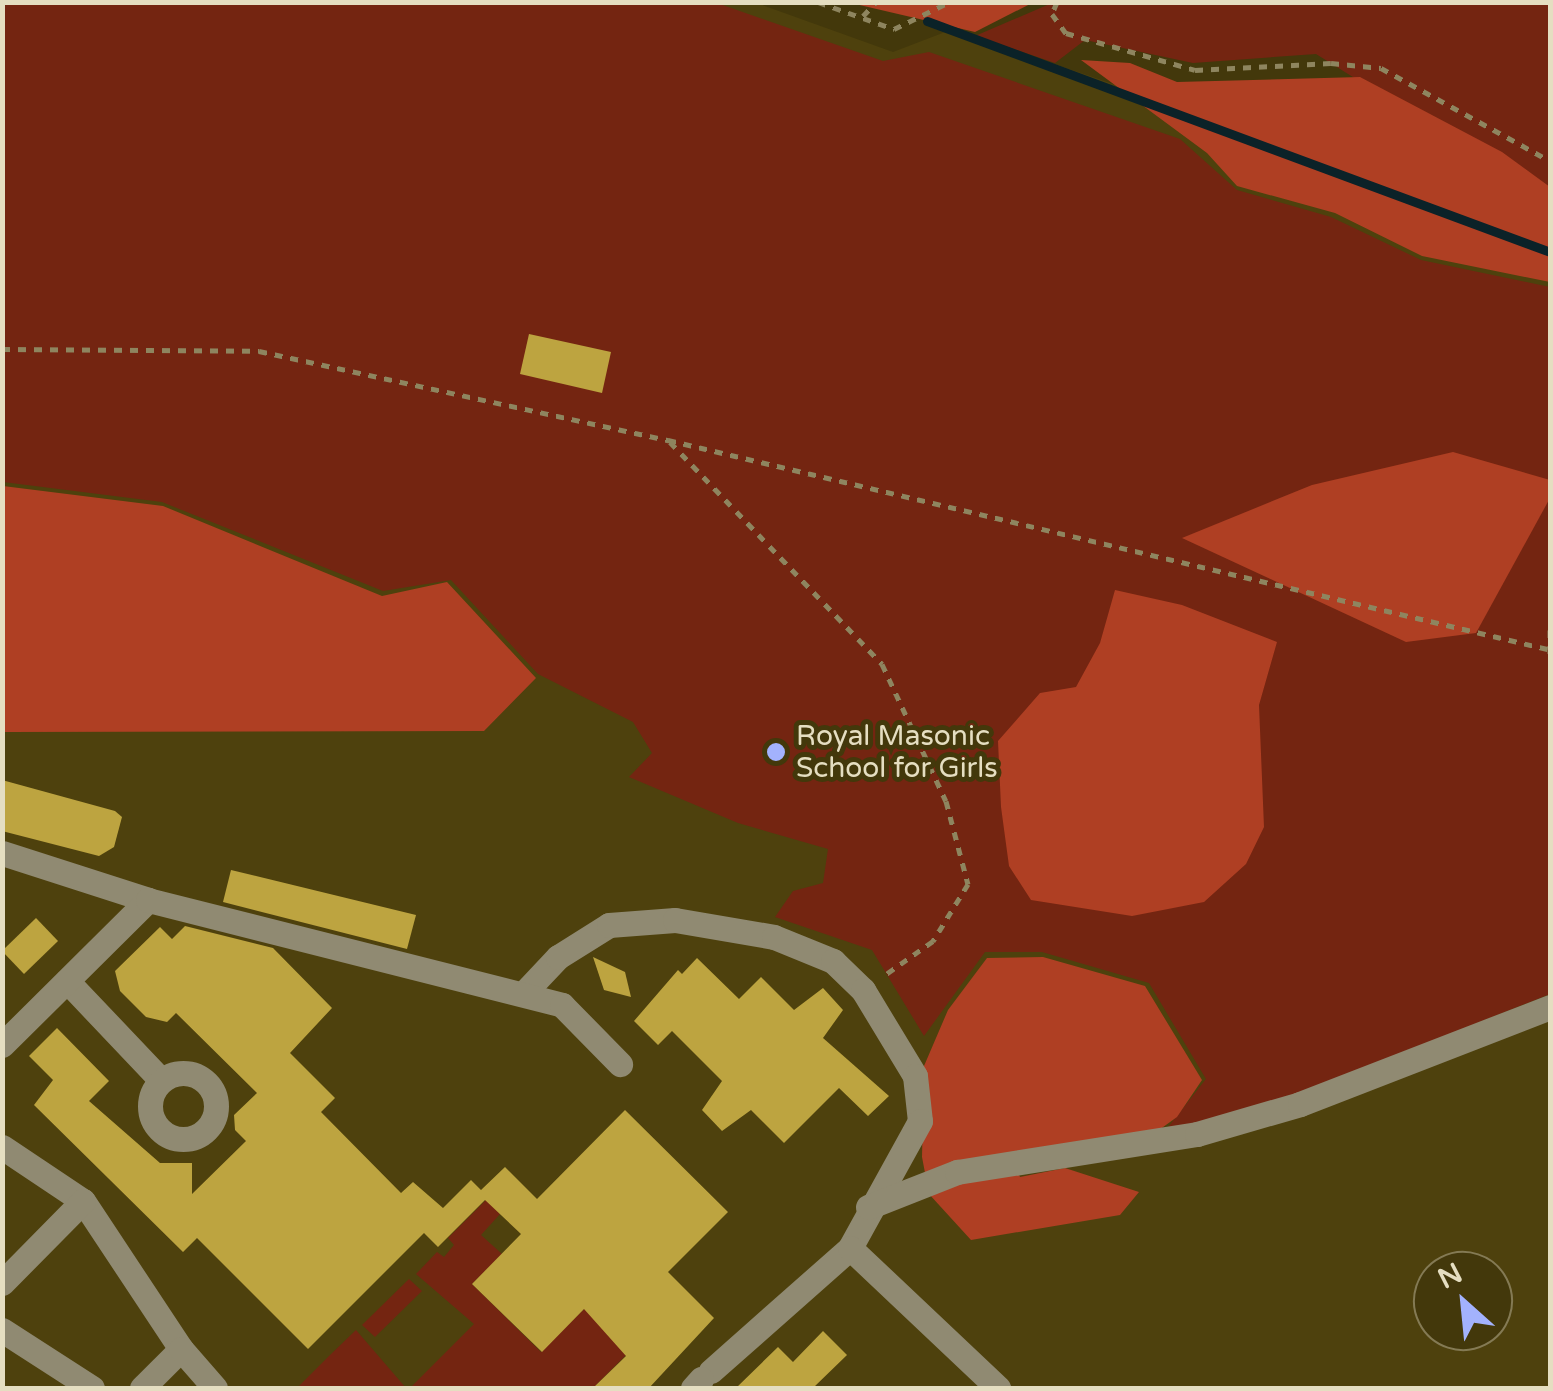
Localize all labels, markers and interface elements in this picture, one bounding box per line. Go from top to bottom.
place label: Royal Masonic School for Girls [796,719,998,785]
marker: Royal Masonic School for Girls [765,741,787,763]
north arrow [1413,1251,1513,1351]
text: N [1433,1256,1468,1296]

